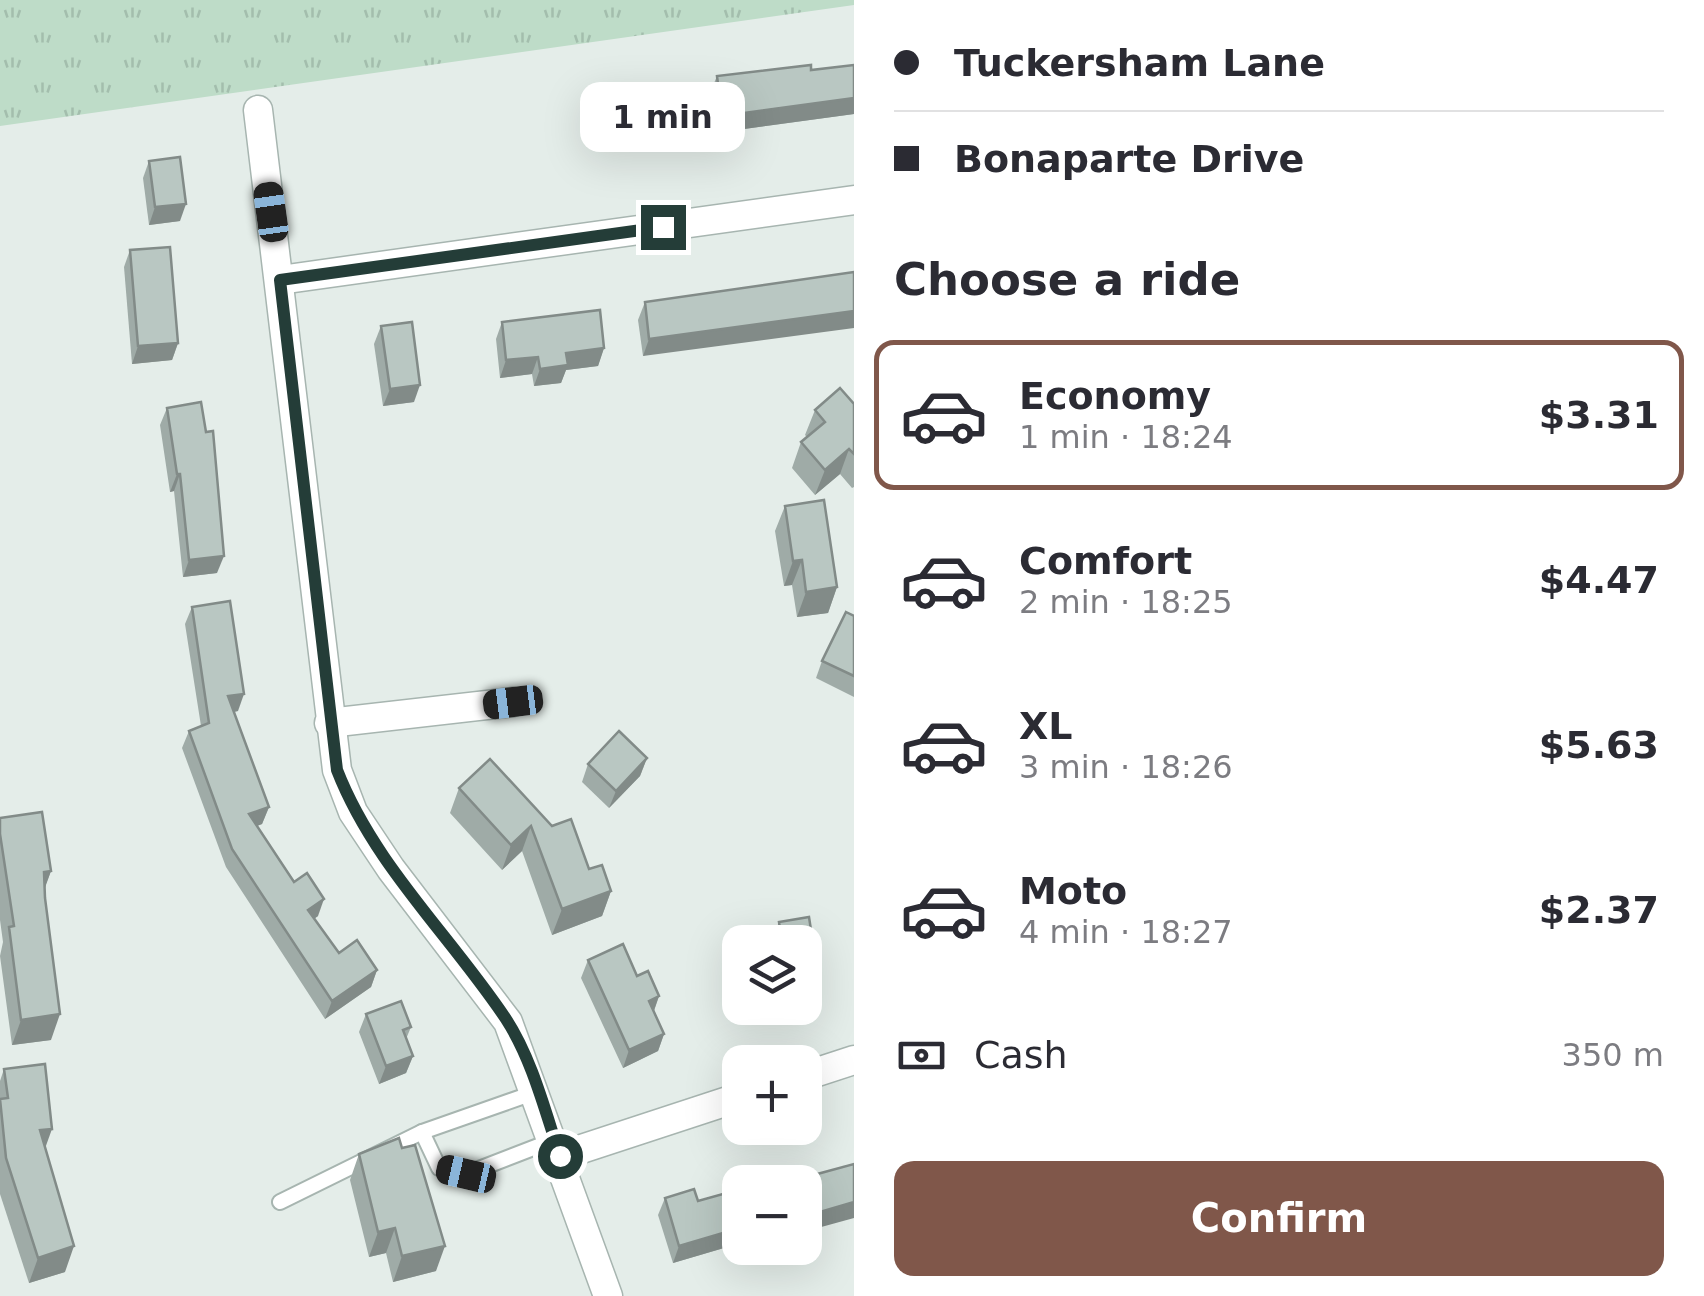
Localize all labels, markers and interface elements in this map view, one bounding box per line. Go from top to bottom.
text: Tuckersham Lane [954,41,1325,85]
callout: 1 min [580,82,746,152]
text: 1 min [612,98,713,136]
text: Bonaparte Drive [954,137,1304,181]
car [252,180,290,244]
route end [641,205,686,250]
text: Choose a ride [894,253,1240,306]
icon: car [899,370,989,460]
text: Economy [1019,374,1211,418]
text: $3.31 [1539,393,1659,437]
text: 1 min · 18:24 [1019,418,1233,456]
icon: car [899,535,989,625]
text: Comfort [1019,539,1192,583]
text: $4.47 [1539,558,1659,602]
text: 2 min · 18:25 [1019,583,1233,621]
car [481,683,545,721]
icon: car [899,700,989,790]
text: XL [1019,704,1073,748]
text: $5.63 [1539,723,1659,767]
text: 3 min · 18:26 [1019,748,1233,786]
icon: car [899,865,989,955]
text: Moto [1019,869,1127,913]
text: $2.37 [1539,888,1659,932]
text: 4 min · 18:27 [1019,913,1233,951]
map controls [722,925,822,1265]
button: layers [722,925,822,1025]
icon: cash [894,1028,949,1083]
text: Cash [974,1033,1068,1077]
text: 350 m [1562,1036,1664,1074]
button: + [722,1045,822,1145]
route start [538,1134,583,1179]
car [433,1153,499,1195]
button: Confirm [894,1161,1664,1276]
button: − [722,1165,822,1265]

